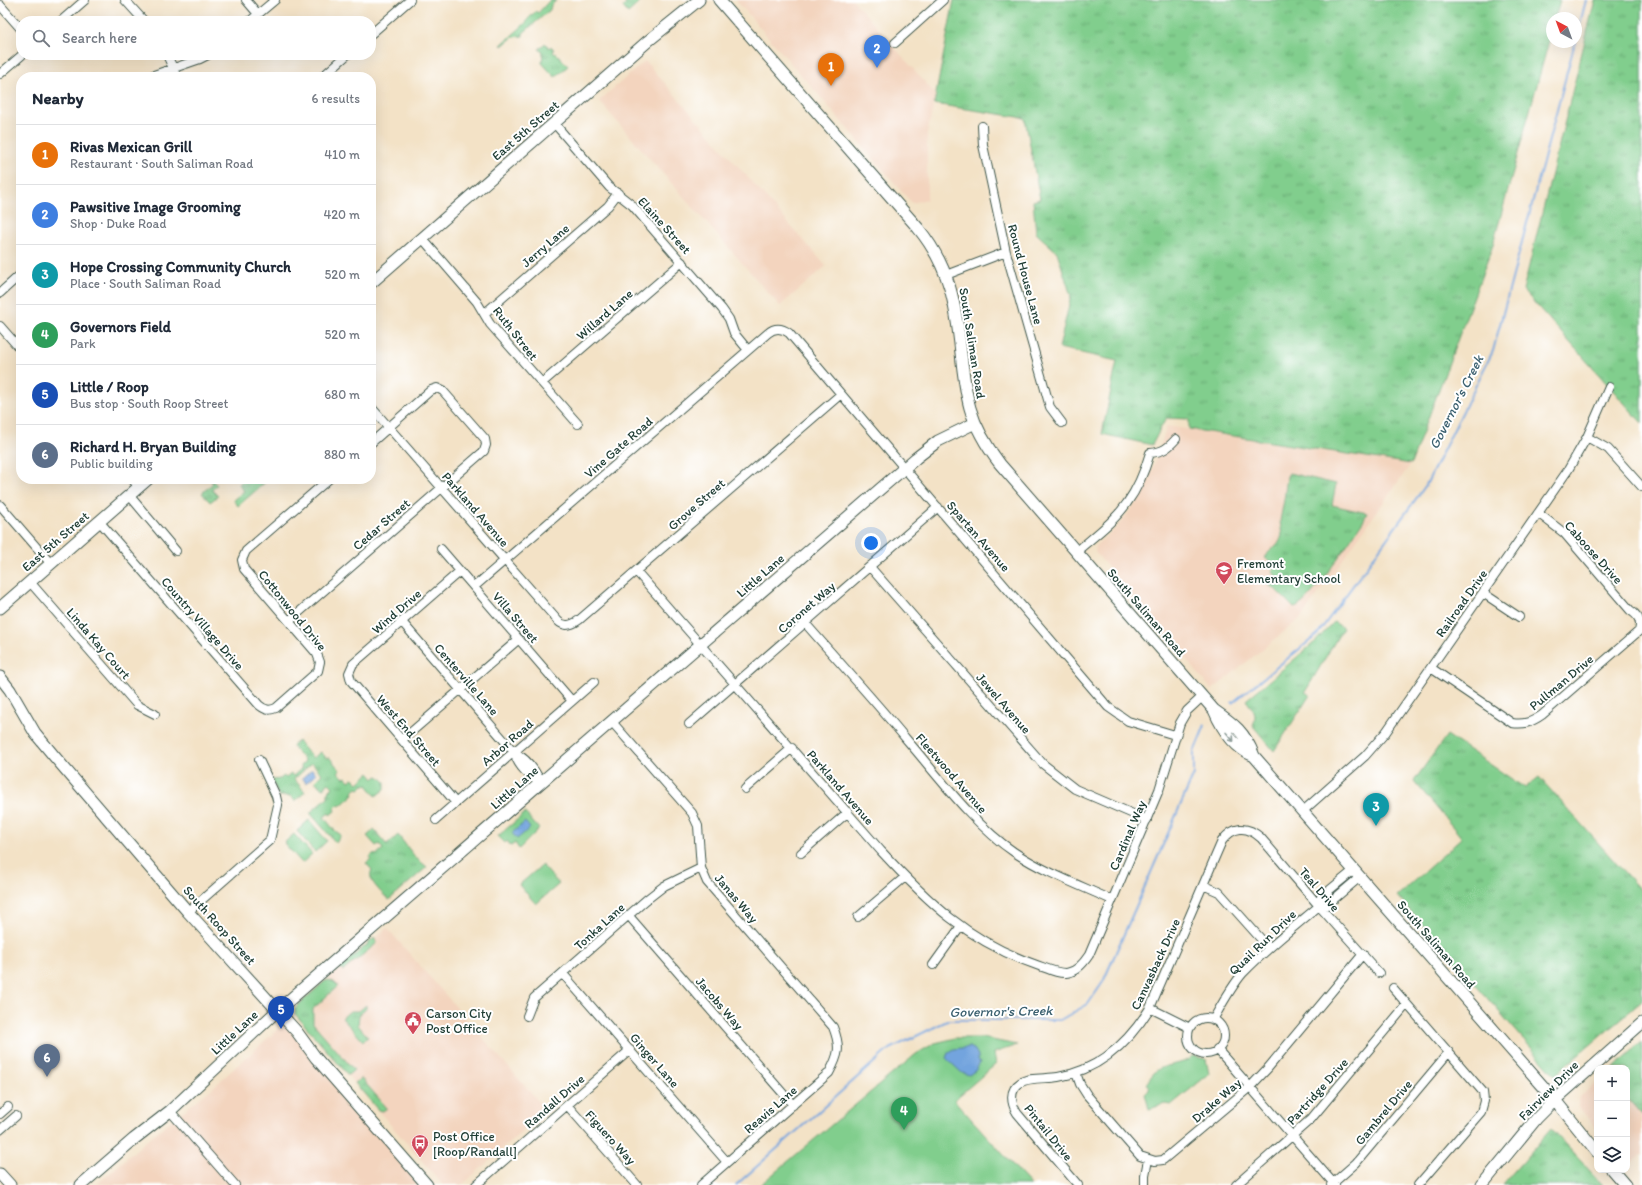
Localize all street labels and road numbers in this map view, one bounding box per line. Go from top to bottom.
street label: East 5th Street [489,97,562,164]
street label: Elaine Street [635,194,694,257]
street label: Jerry Lane [518,221,572,270]
street label: Round House Lane [1005,222,1046,326]
street label: Willard Lane [573,286,636,343]
street label: South Saliman Road [956,287,989,400]
street label: Ruth Street [490,303,541,363]
street label: Vine Gate Road [581,414,656,481]
street label: Parkland Avenue [439,469,512,550]
street label: Grove Street [665,475,728,533]
street label: Cedar Street [350,495,413,553]
street label: Spartan Avenue [944,498,1013,575]
street label: East 5th Street [19,508,92,575]
street label: Caboose Drive [1561,518,1626,587]
street label: Little Lane [733,551,787,600]
street label: South Saliman Road [1104,565,1189,660]
street label: Cottonwood Drive [255,567,330,654]
street label: Railroad Drive [1433,567,1490,640]
street label: Country Village Drive [158,574,247,673]
street label: Coronet Way [775,578,838,636]
street label: Wind Drive [369,586,424,637]
street label: Villa Street [490,589,542,646]
street label: Linda Kay Court [64,605,134,682]
street label: Centerville Lane [431,640,502,718]
street label: Pullman Drive [1526,651,1596,713]
street label: Jewel Avenue [973,670,1034,737]
street label: West End Street [374,692,444,769]
street label: Arbor Road [478,716,536,769]
street label: Fleetwood Avenue [913,730,990,816]
street label: Parkland Avenue [804,747,877,828]
street label: Little Lane [487,763,541,812]
street label: Cardinal Way [1106,798,1149,873]
street label: Teal Drive [1296,864,1343,915]
street label: Janas Way [712,871,761,926]
street label: South Roop Street [180,883,259,968]
street label: South Saliman Road [1394,897,1479,992]
street label: Tonka Lane [571,900,628,953]
street label: Quail Run Drive [1226,907,1299,978]
street label: Canvasback Drive [1128,916,1183,1012]
street label: Jacobs Way [693,974,747,1033]
street label: Little Lane [208,1007,261,1058]
street label: Ginger Lane [627,1030,682,1091]
street label: Partridge Drive [1284,1055,1351,1128]
street label: Fairview Drive [1515,1057,1581,1123]
street label: Randall Drive [521,1071,587,1132]
street label: Drake Way [1189,1075,1244,1126]
street label: Gambrel Drive [1352,1077,1415,1148]
street label: Reavis Lane [741,1082,800,1136]
street label: Pintail Drive [1021,1101,1076,1164]
street label: Figuero Way [582,1107,639,1168]

